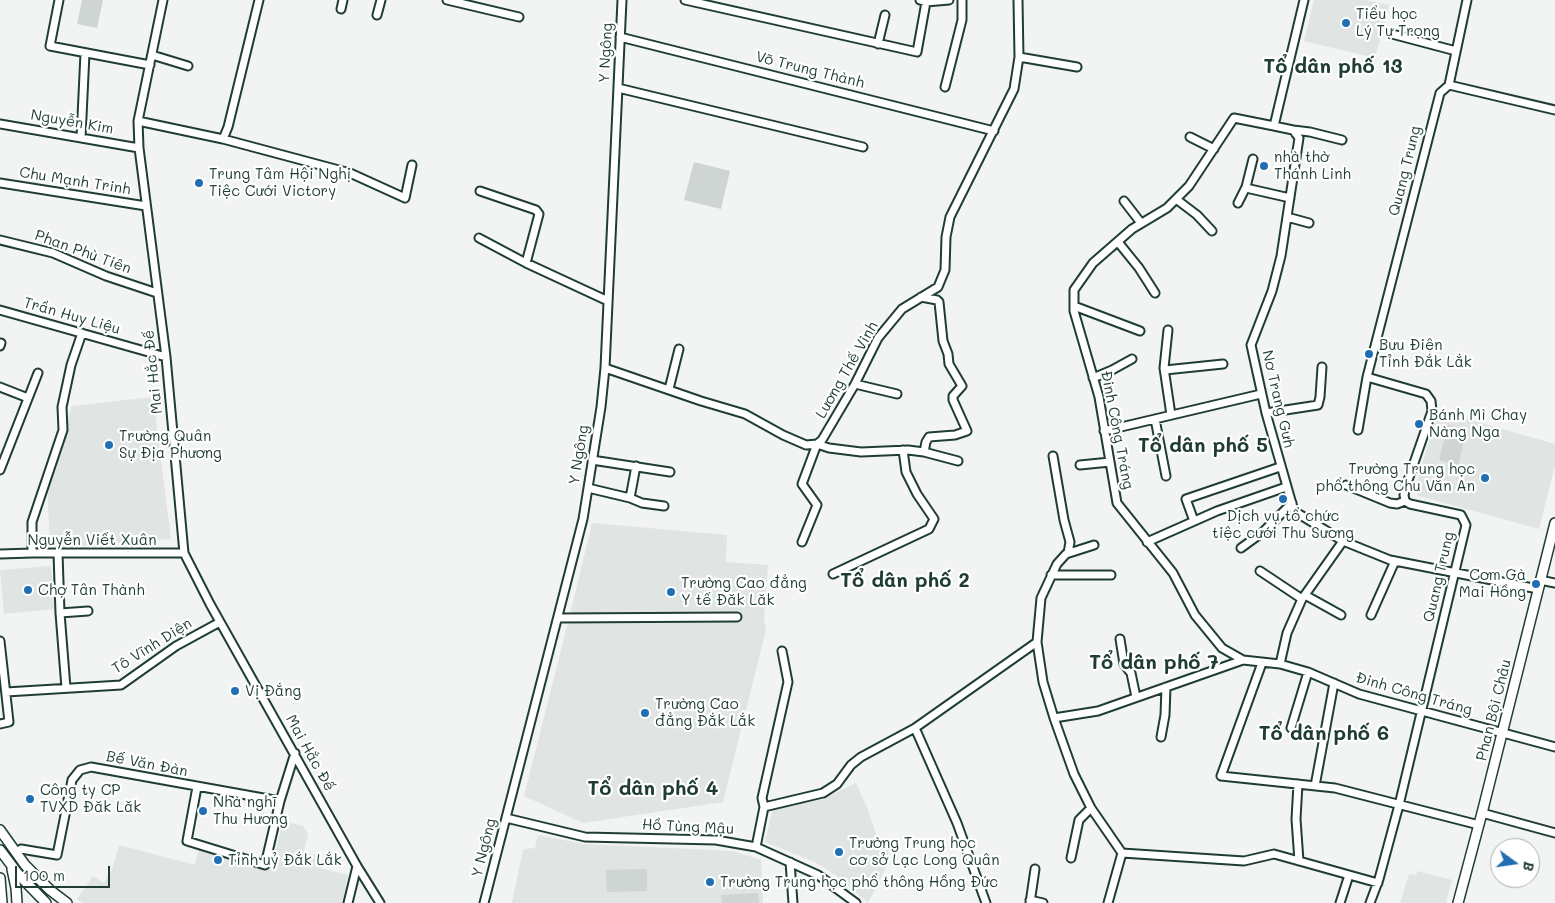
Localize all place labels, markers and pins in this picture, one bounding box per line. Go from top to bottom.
place label: Tiểu học Lý Tự Trọng [1356,5,1440,40]
marker: Tiểu học Lý Tự Trọng [1340,17,1352,29]
place label: nhà thờ Thánh Linh [1274,148,1351,183]
marker: nhà thờ Thánh Linh [1258,160,1270,172]
place label: Trung Tâm Hội Nghị Tiệc Cưới Victory [209,165,351,200]
marker: Trung Tâm Hội Nghị Tiệc Cưới Victory [193,177,205,189]
place label: Bưu Điện Tỉnh Đắk Lắk [1379,336,1472,371]
marker: Bưu Điện Tỉnh Đắk Lắk [1363,348,1375,360]
place label: Bánh Mì Chay Nàng Nga [1429,406,1527,441]
marker: Bánh Mì Chay Nàng Nga [1413,418,1425,430]
place label: Trường Quân Sự Địa Phương [119,427,222,462]
marker: Trường Quân Sự Địa Phương [103,439,115,451]
place label: Trường Trung học phổ thông Chu Văn An [1316,460,1475,495]
marker: Trường Trung học phổ thông Chu Văn An [1479,472,1491,484]
marker: Dịch vụ tổ chức tiệc cưới Thu Sương [1277,493,1289,505]
place label: Dịch vụ tổ chức tiệc cưới Thu Sương [1212,507,1354,542]
place label: Cơm Gà Mai Hồng [1459,566,1526,601]
place label: Trường Cao đẳng Y tế Đăk Lăk [681,574,807,609]
marker: Cơm Gà Mai Hồng [1530,578,1542,590]
place label: Chợ Tân Thành [38,581,145,599]
marker: Chợ Tân Thành [22,584,34,596]
marker: Trường Cao đẳng Y tế Đăk Lăk [665,586,677,598]
place label: Vị Đắng [245,682,301,700]
marker: Vị Đắng [229,685,241,697]
place label: Trường Cao đẳng Đắk Lắk [655,695,755,730]
marker: Trường Cao đẳng Đắk Lắk [639,707,651,719]
place label: Công ty CP TVXD Đăk Lăk [40,781,141,816]
marker: Công ty CP TVXD Đăk Lăk [24,793,36,805]
place label: Nhà nghĩ Thu Hương [213,793,288,828]
marker: Nhà nghĩ Thu Hương [197,805,209,817]
place label: Trường Trung học cơ sở Lạc Long Quân [849,834,1000,869]
marker: Trường Trung học cơ sở Lạc Long Quân [833,846,845,858]
place label: Tỉnh uỷ Đắk Lắk [228,851,342,869]
marker: Tỉnh uỷ Đắk Lắk [212,854,224,866]
place label: Trường Trung học phổ thông Hồng Đức [720,873,998,891]
marker: Trường Trung học phổ thông Hồng Đức [704,876,716,888]

